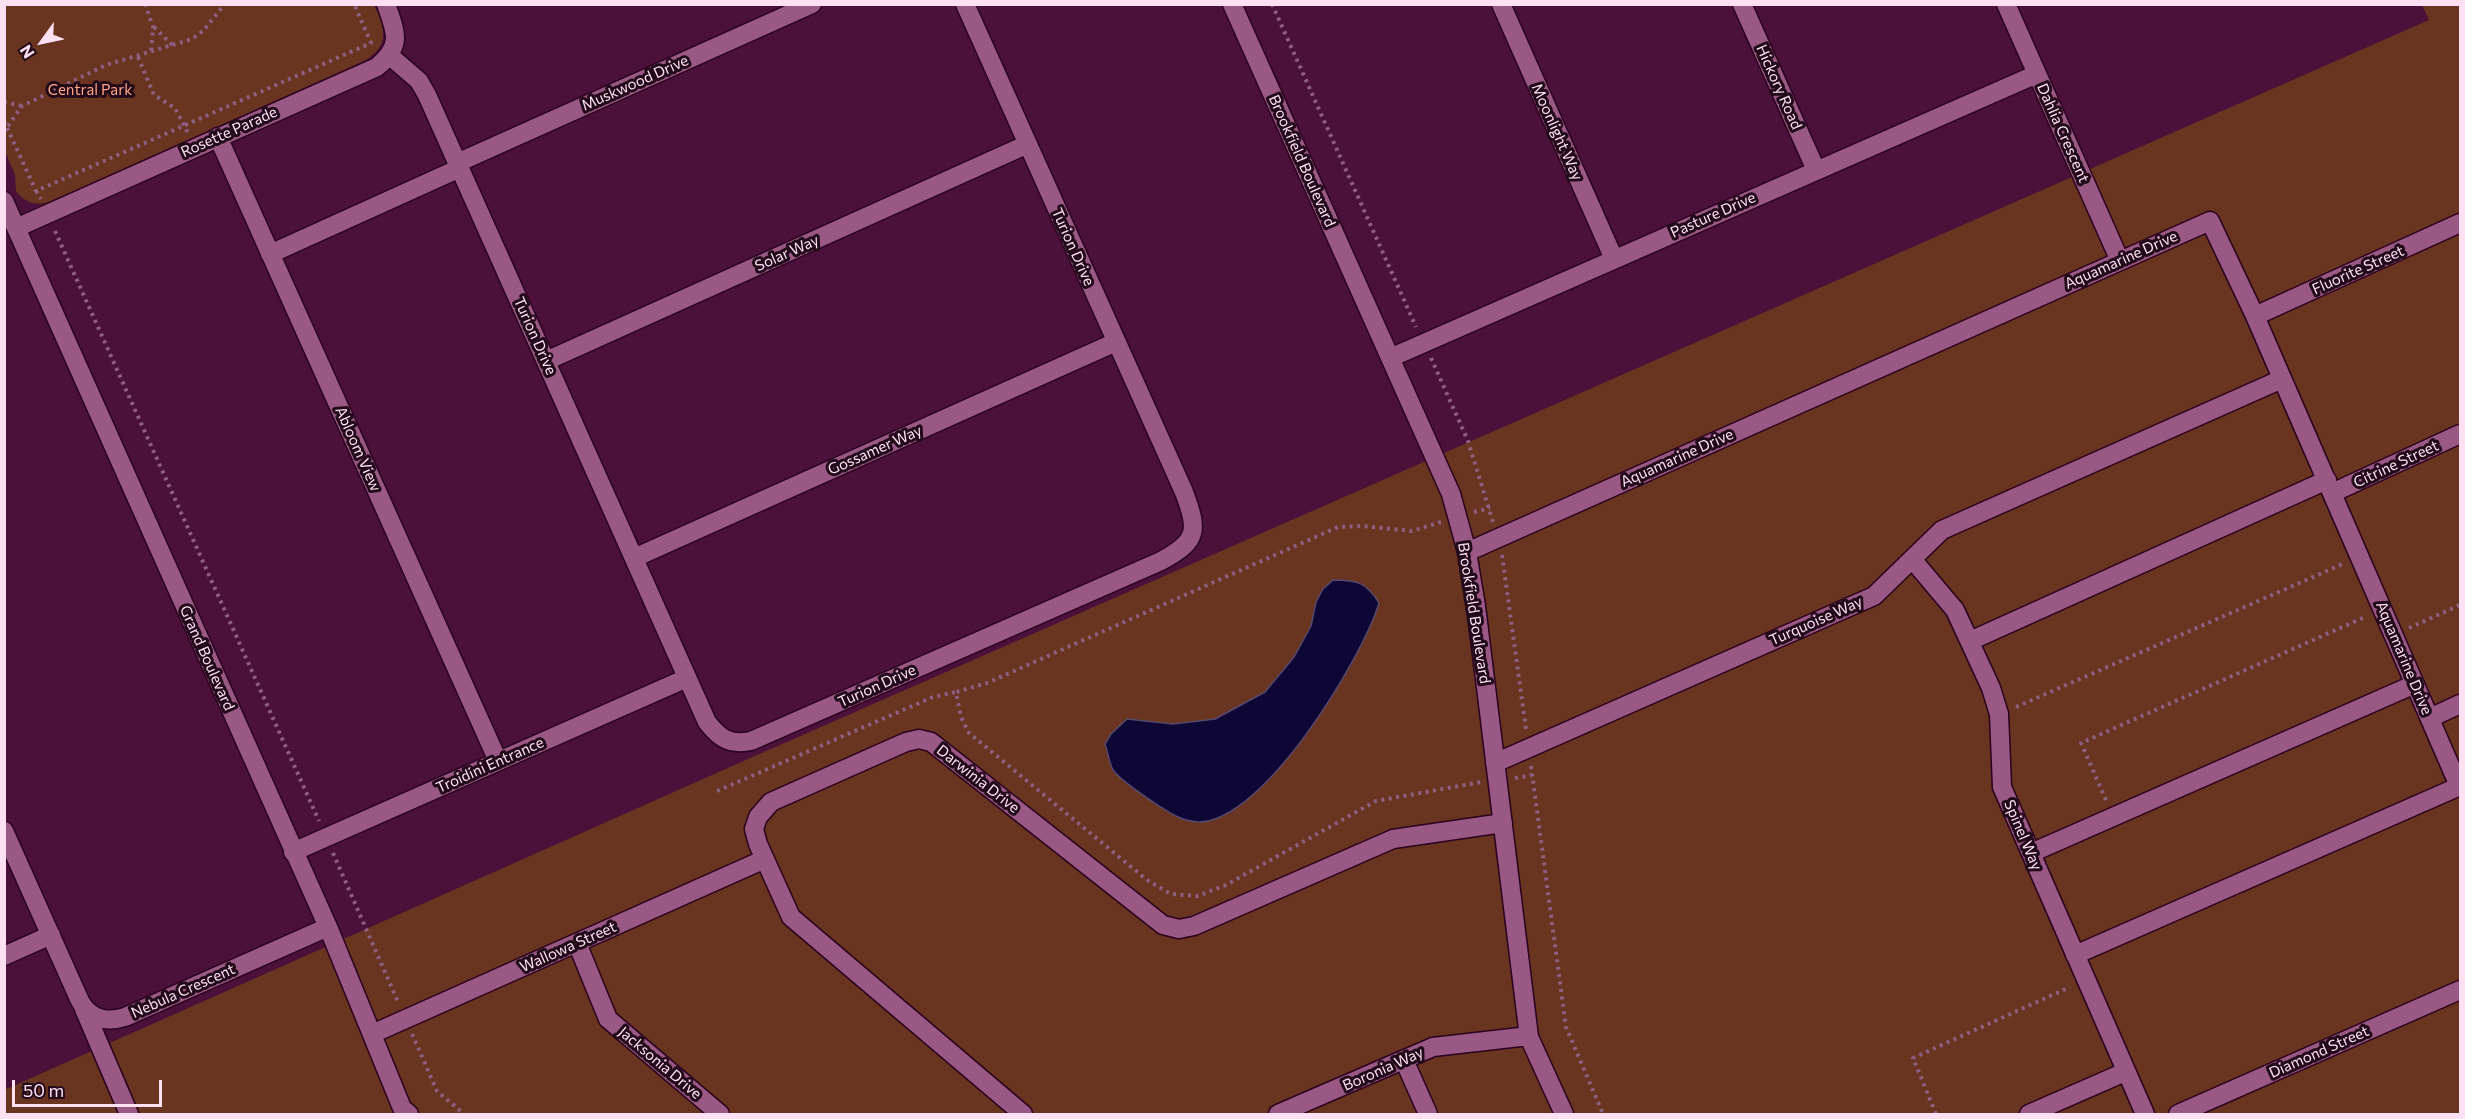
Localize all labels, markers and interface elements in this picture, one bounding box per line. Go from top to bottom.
north arrow [12,12,72,72]
text: N [15,42,38,62]
street label: Hickory Road [1752,42,1806,132]
street label: Muskwood Drive [579,51,691,115]
park label: Central Park [48,81,132,99]
street label: Moonlight Way [1528,81,1586,183]
street label: Dahlia Crescent [2033,81,2093,185]
street label: Brookfield Boulevard [1265,92,1339,230]
street label: Rosette Parade [178,103,280,161]
street label: Pasture Drive [1668,188,1758,242]
street label: Turion Drive [1048,205,1098,289]
street label: Aquamarine Drive [2062,227,2180,293]
street label: Solar Way [752,231,822,275]
street label: Fluorite Street [2309,242,2407,298]
street label: Turion Drive [510,294,560,378]
street label: Abloom View [331,404,385,494]
street label: Gossamer Way [825,421,925,479]
street label: Aquamarine Drive [1618,425,1736,491]
street label: Citrine Street [2351,436,2441,492]
street label: Brookfield Boulevard [1454,541,1494,685]
street label: Turquoise Way [1767,592,1865,650]
street label: Aquamarine Drive [2372,599,2436,717]
street label: Grand Boulevard [176,603,238,713]
street label: Turion Drive [835,661,919,711]
street label: Troidini Entrance [433,733,547,797]
street label: Darwinia Drive [933,741,1023,817]
street label: Spinel Way [2000,797,2046,873]
street label: Wallowa Street [517,918,619,976]
street label: Nebula Crescent [128,960,238,1022]
street label: Diamond Street [2266,1022,2372,1082]
street label: Jacksonia Drive [615,1023,705,1103]
street label: Boronia Way [1340,1043,1426,1095]
scale bar [15,1068,165,1106]
text: 50 m [23,1079,64,1101]

